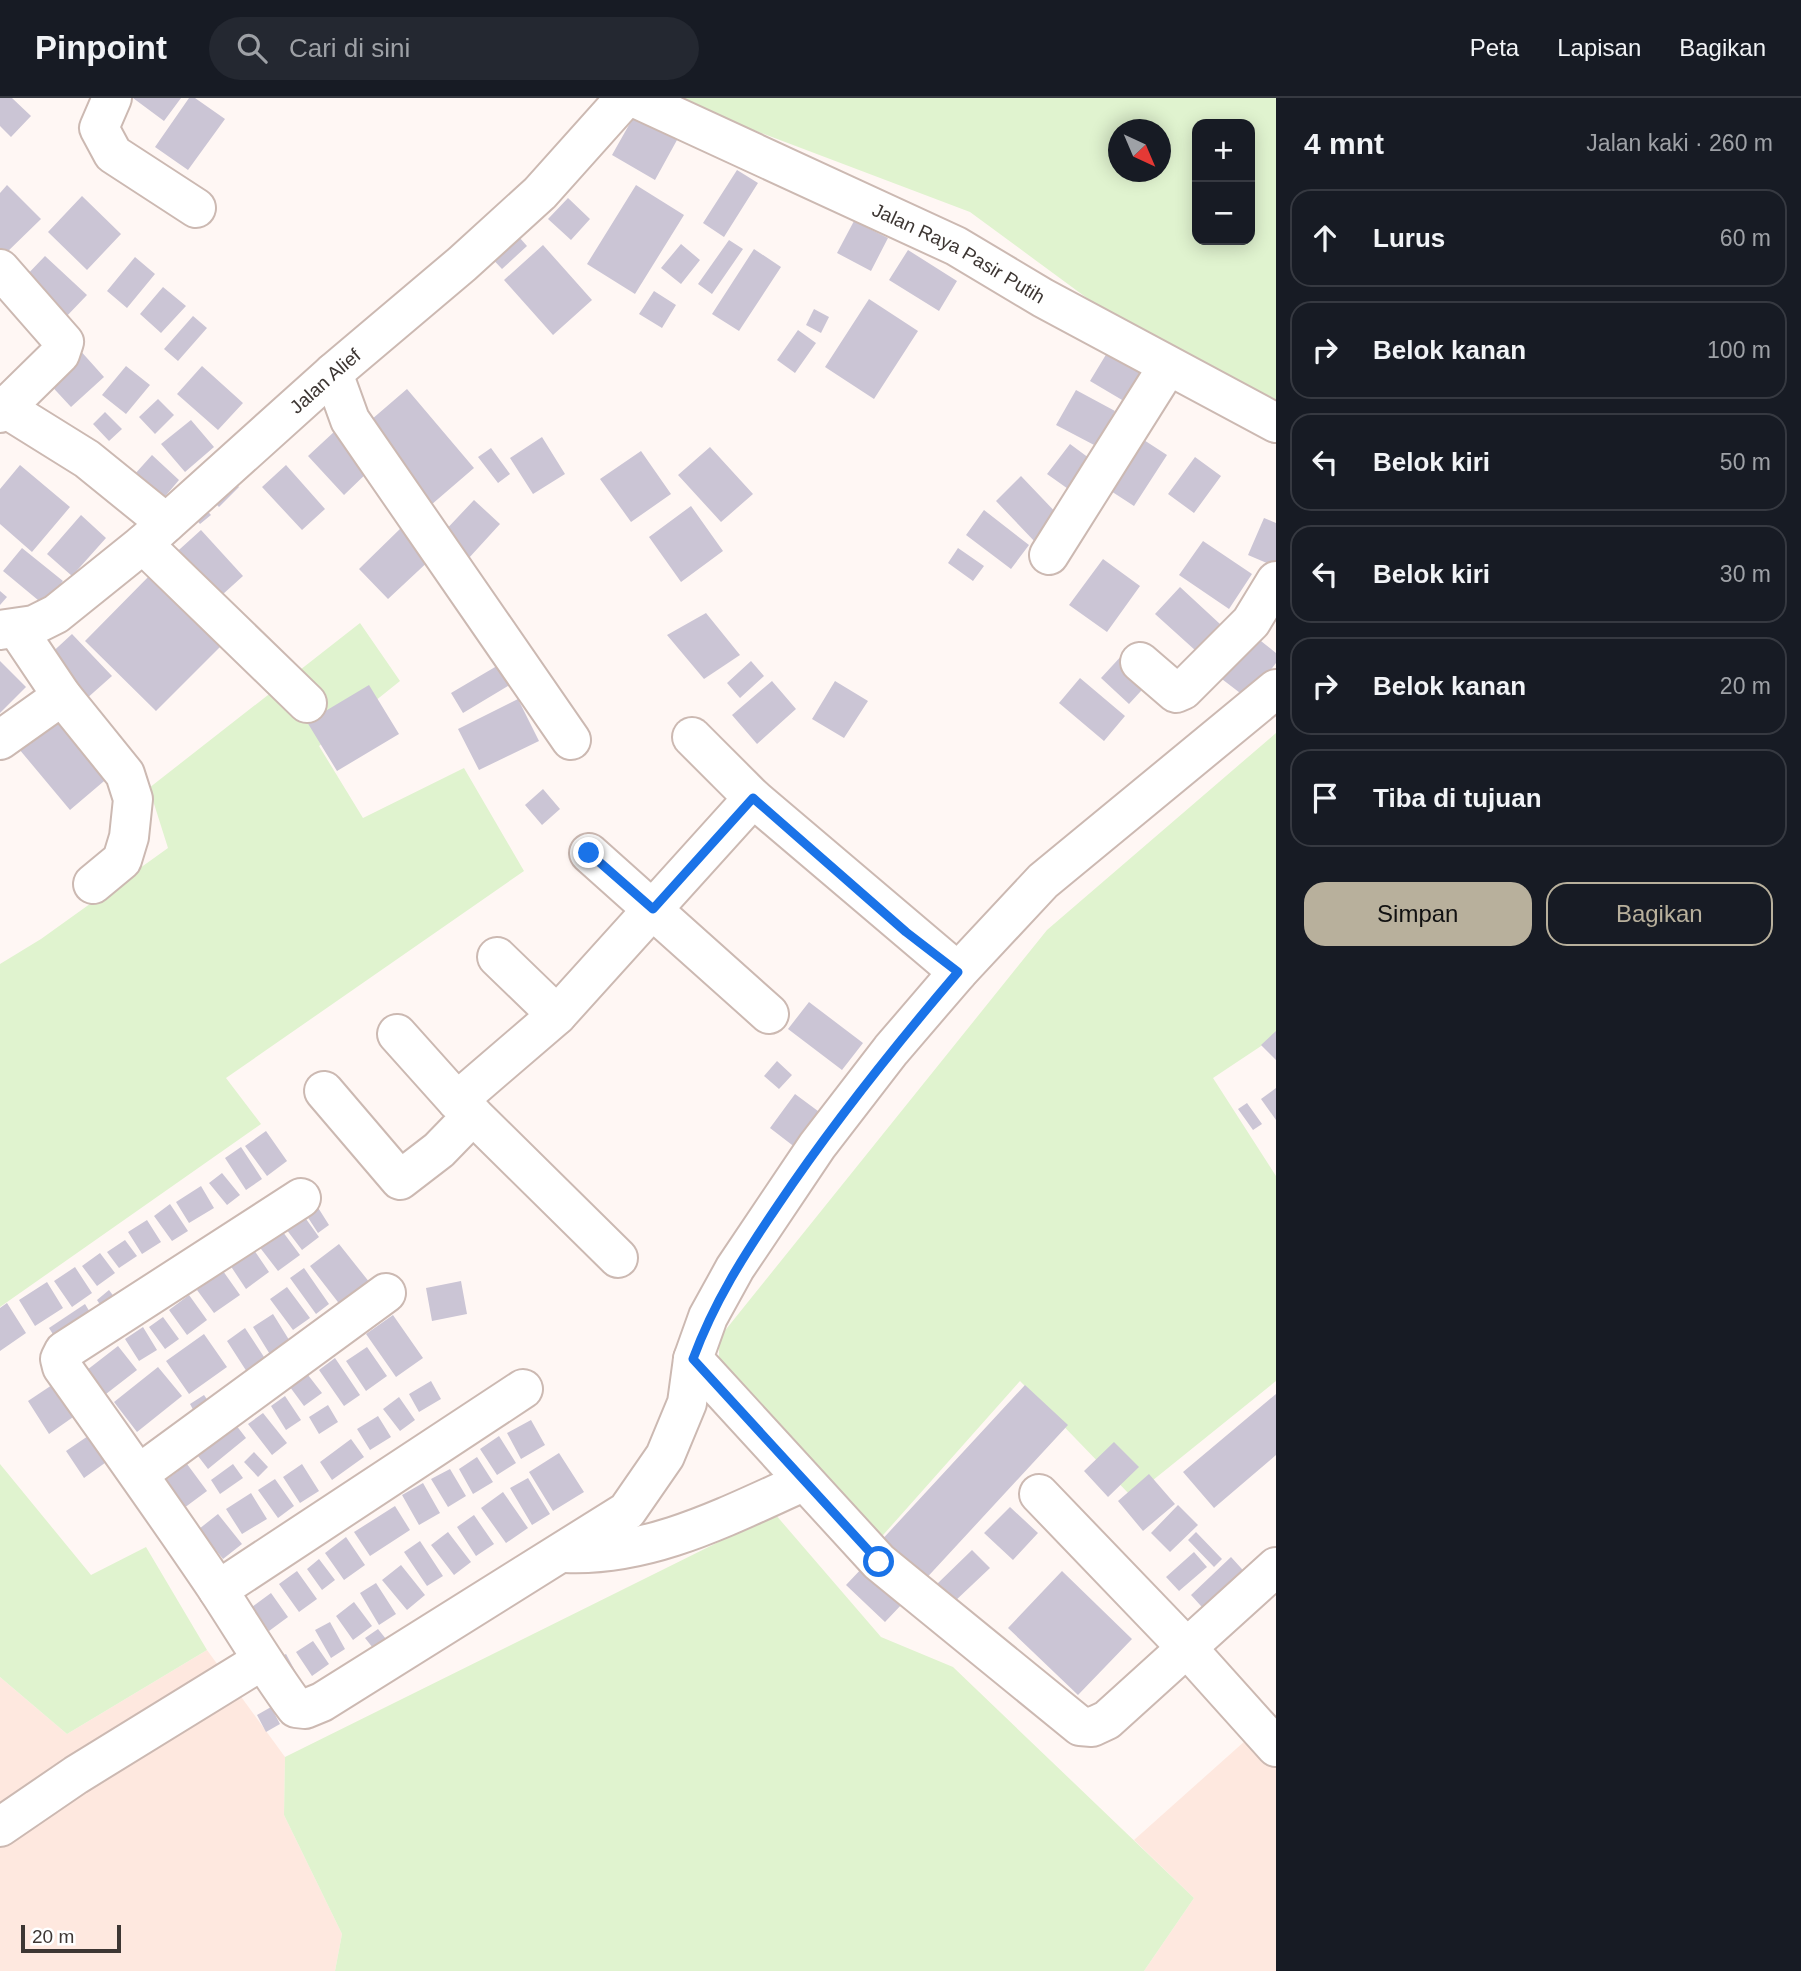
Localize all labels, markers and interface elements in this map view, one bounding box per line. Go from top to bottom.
search box [209,17,699,80]
text: Pinpoint [35,29,167,66]
icon: search [233,29,271,67]
text: Cari di sini [289,33,410,63]
text: Peta [1470,34,1519,61]
text: Lapisan [1557,34,1641,61]
text: Bagikan [1679,34,1766,61]
north arrow [1108,119,1171,182]
map controls [1192,119,1255,245]
button: + [1192,119,1255,182]
text: 4 mnt [1304,127,1384,160]
text: Jalan kaki · 260 m [1586,130,1773,156]
button: − [1192,182,1255,245]
street label: Jalan Raya Pasir Putih [869,199,1048,308]
icon: ahead [1306,219,1344,257]
text: Lurus [1373,223,1445,253]
text: 60 m [1720,225,1771,251]
icon: right [1306,331,1344,369]
text: Belok kanan [1373,335,1526,365]
text: 100 m [1707,337,1771,363]
street label: Jalan Alief [286,344,365,418]
icon: left [1306,443,1344,481]
text: Belok kiri [1373,447,1490,477]
text: 50 m [1720,449,1771,475]
icon: left [1306,555,1344,593]
text: Belok kiri [1373,559,1490,589]
text: 30 m [1720,561,1771,587]
icon: right [1306,667,1344,705]
text: Belok kanan [1373,671,1526,701]
text: 20 m [1720,673,1771,699]
icon: arrive [1306,779,1344,817]
text: Tiba di tujuan [1373,783,1542,813]
route end [573,837,604,868]
button: Simpan [1304,882,1532,946]
button: Bagikan [1546,882,1773,946]
route start [863,1546,894,1577]
scale bar [21,1922,121,1954]
text: 20 m [32,1926,74,1947]

